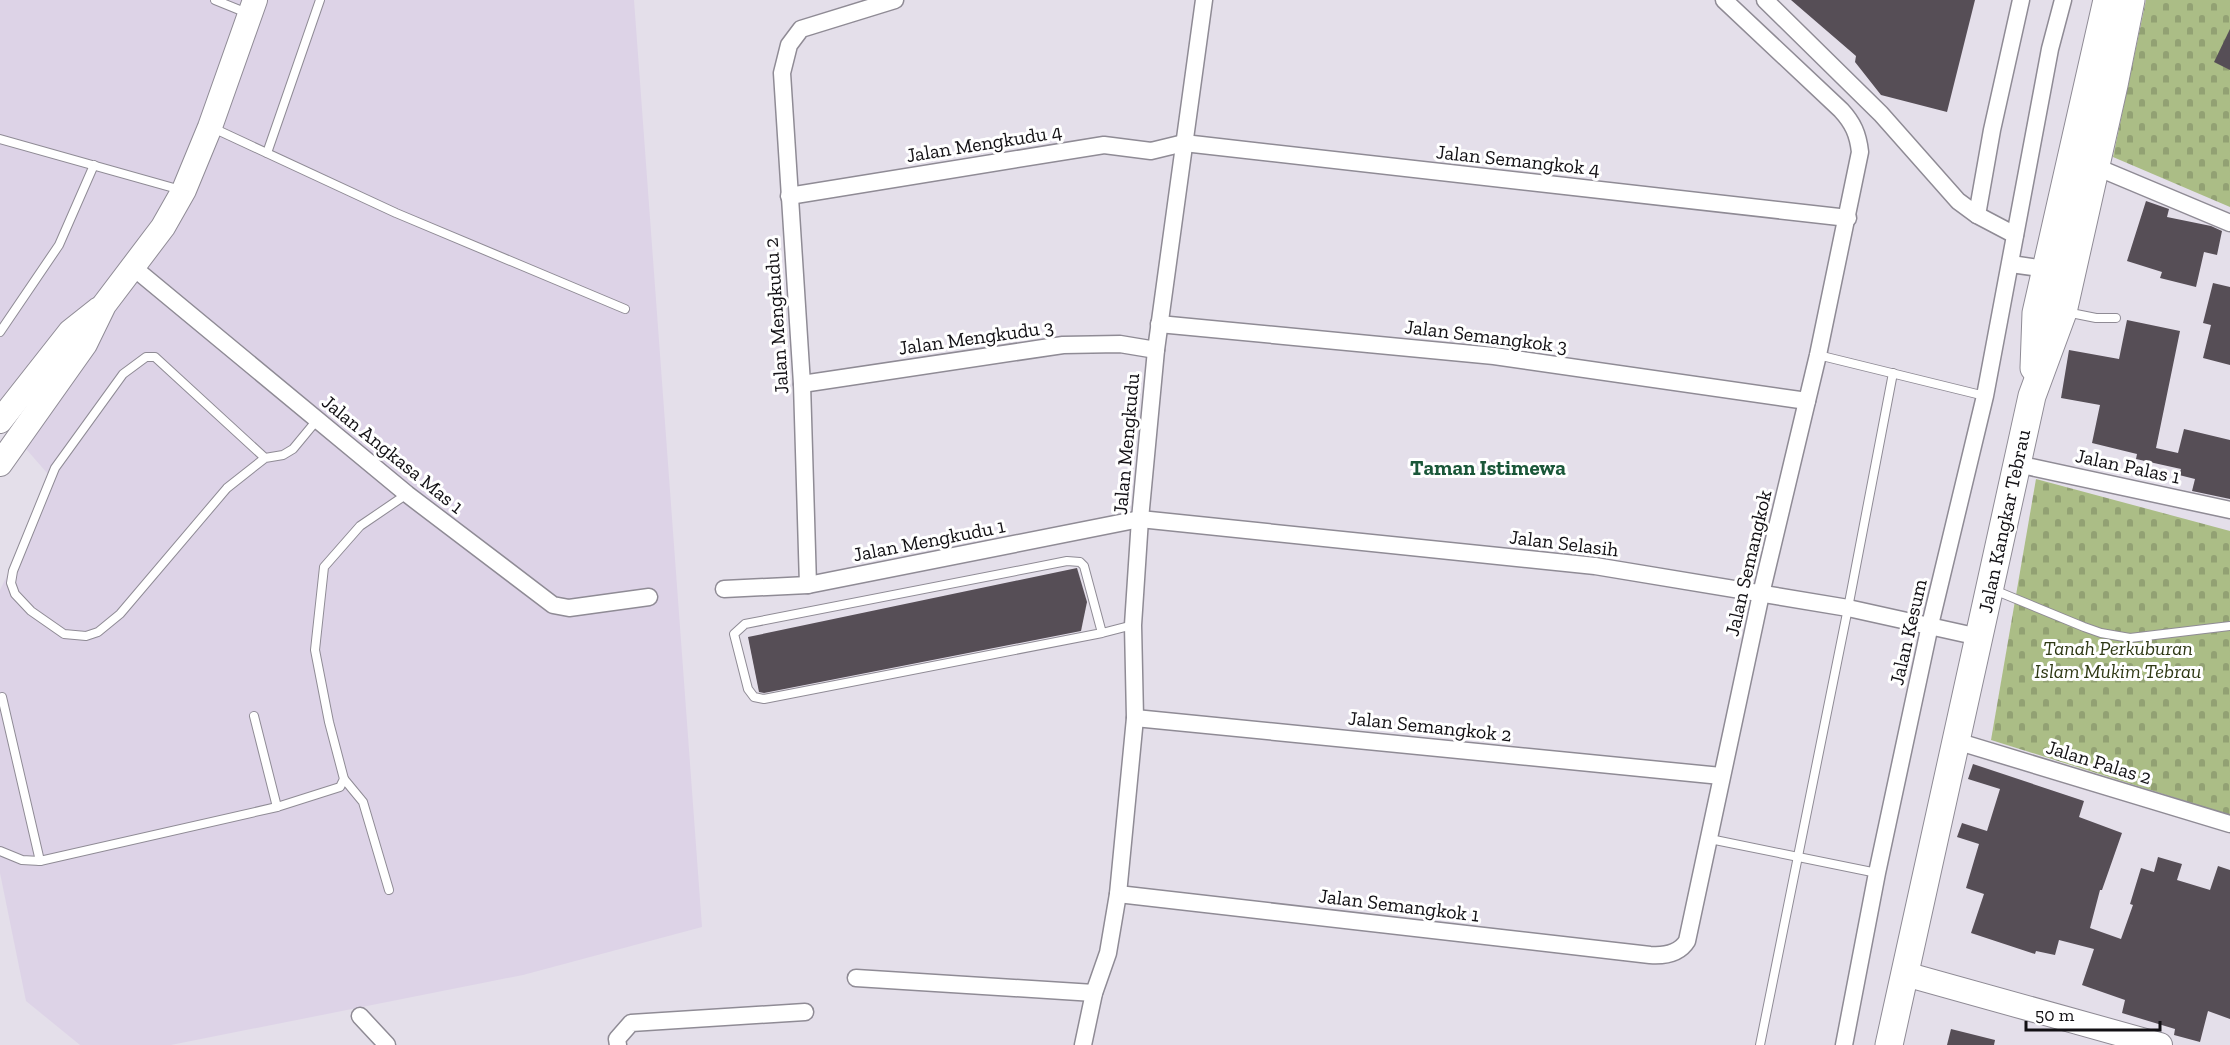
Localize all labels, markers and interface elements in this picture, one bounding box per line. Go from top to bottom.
street label: Jalan Mengkudu 4 [904,119,1064,167]
street label: Jalan Semangkok 4 [1435,139,1601,181]
street label: Jalan Mengkudu 2 [759,237,793,395]
street label: Jalan Mengkudu 3 [897,314,1055,360]
street label: Jalan Semangkok 3 [1403,314,1569,358]
street label: Jalan Mengkudu [1108,372,1144,516]
street label: Jalan Angkasa Mas 1 [317,390,469,519]
street label: Jalan Kangkar Tebrau [1973,427,2035,615]
street label: Jalan Palas 1 [2074,443,2183,489]
district label: Taman Istimewa [1410,455,1566,480]
street label: Jalan Semangkok [1720,487,1777,638]
street label: Jalan Mengkudu 1 [851,513,1007,566]
street label: Jalan Selasih [1508,524,1621,562]
street label: Jalan Kesum [1884,576,1932,687]
park label: Tanah Perkuburan Islam Mukim Tebrau [2034,636,2202,683]
street label: Jalan Semangkok 2 [1347,705,1513,747]
street label: Jalan Palas 2 [2043,735,2155,789]
street label: Jalan Semangkok 1 [1317,883,1481,927]
scale bar [2026,994,2160,1032]
text: 50 m [2035,1004,2075,1026]

